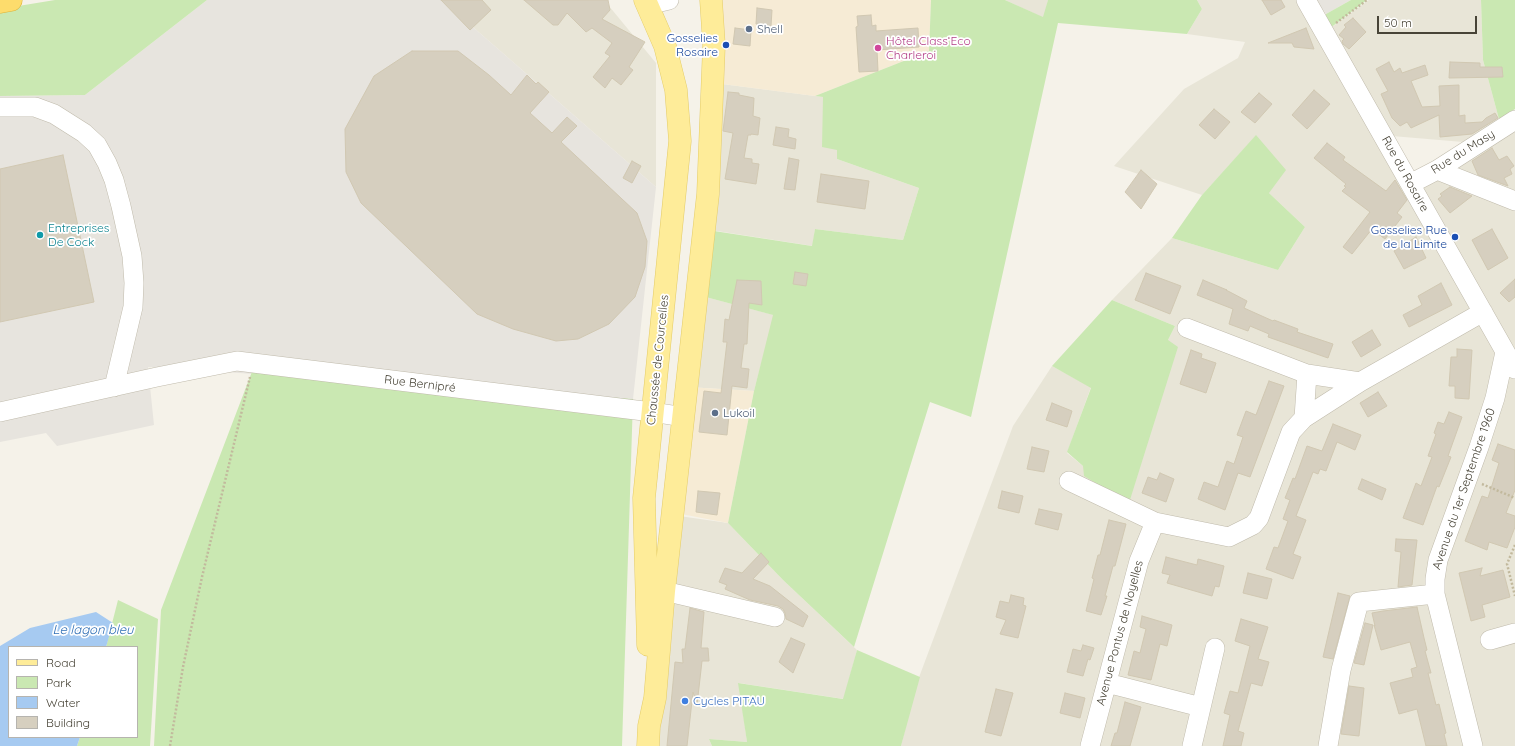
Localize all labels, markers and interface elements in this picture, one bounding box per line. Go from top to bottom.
scale bar [1379,8,1479,34]
text: 50 m [1384,15,1412,30]
place label: Shell [757,22,783,36]
marker: Shell [744,24,754,34]
place label: Gosselies Rosaire [667,31,718,59]
place label: Hôtel Class‘Eco Charleroi [886,34,971,62]
marker: Gosselies Rosaire [721,40,731,50]
marker: Hôtel Class‘Eco Charleroi [873,43,883,53]
street label: Rue du Masy [1429,127,1497,177]
street label: Rue du Rosaire [1378,134,1432,214]
place label: Entreprises De Cock [48,221,109,249]
place label: Gosselies Rue de la Limite [1371,223,1447,251]
marker: Entreprises De Cock [35,230,45,240]
marker: Gosselies Rue de la Limite [1450,232,1460,242]
street label: Chaussée de Courcelles [644,294,672,426]
street label: Rue Bernipré [383,372,457,396]
place label: Lukoil [723,406,755,420]
street label: Avenue du 1er Septembre 1960 [1430,406,1498,572]
marker: Lukoil [710,408,720,418]
street label: Avenue Pontus de Noyelles [1094,559,1146,707]
water label: Le lagon bleu [53,622,133,638]
legend [8,646,138,738]
text: Road [46,655,76,670]
text: Park [46,675,71,690]
place label: Cycles PITAU [693,694,765,708]
text: Water [46,695,80,710]
marker: Cycles PITAU [680,696,690,706]
text: Building [46,715,90,730]

